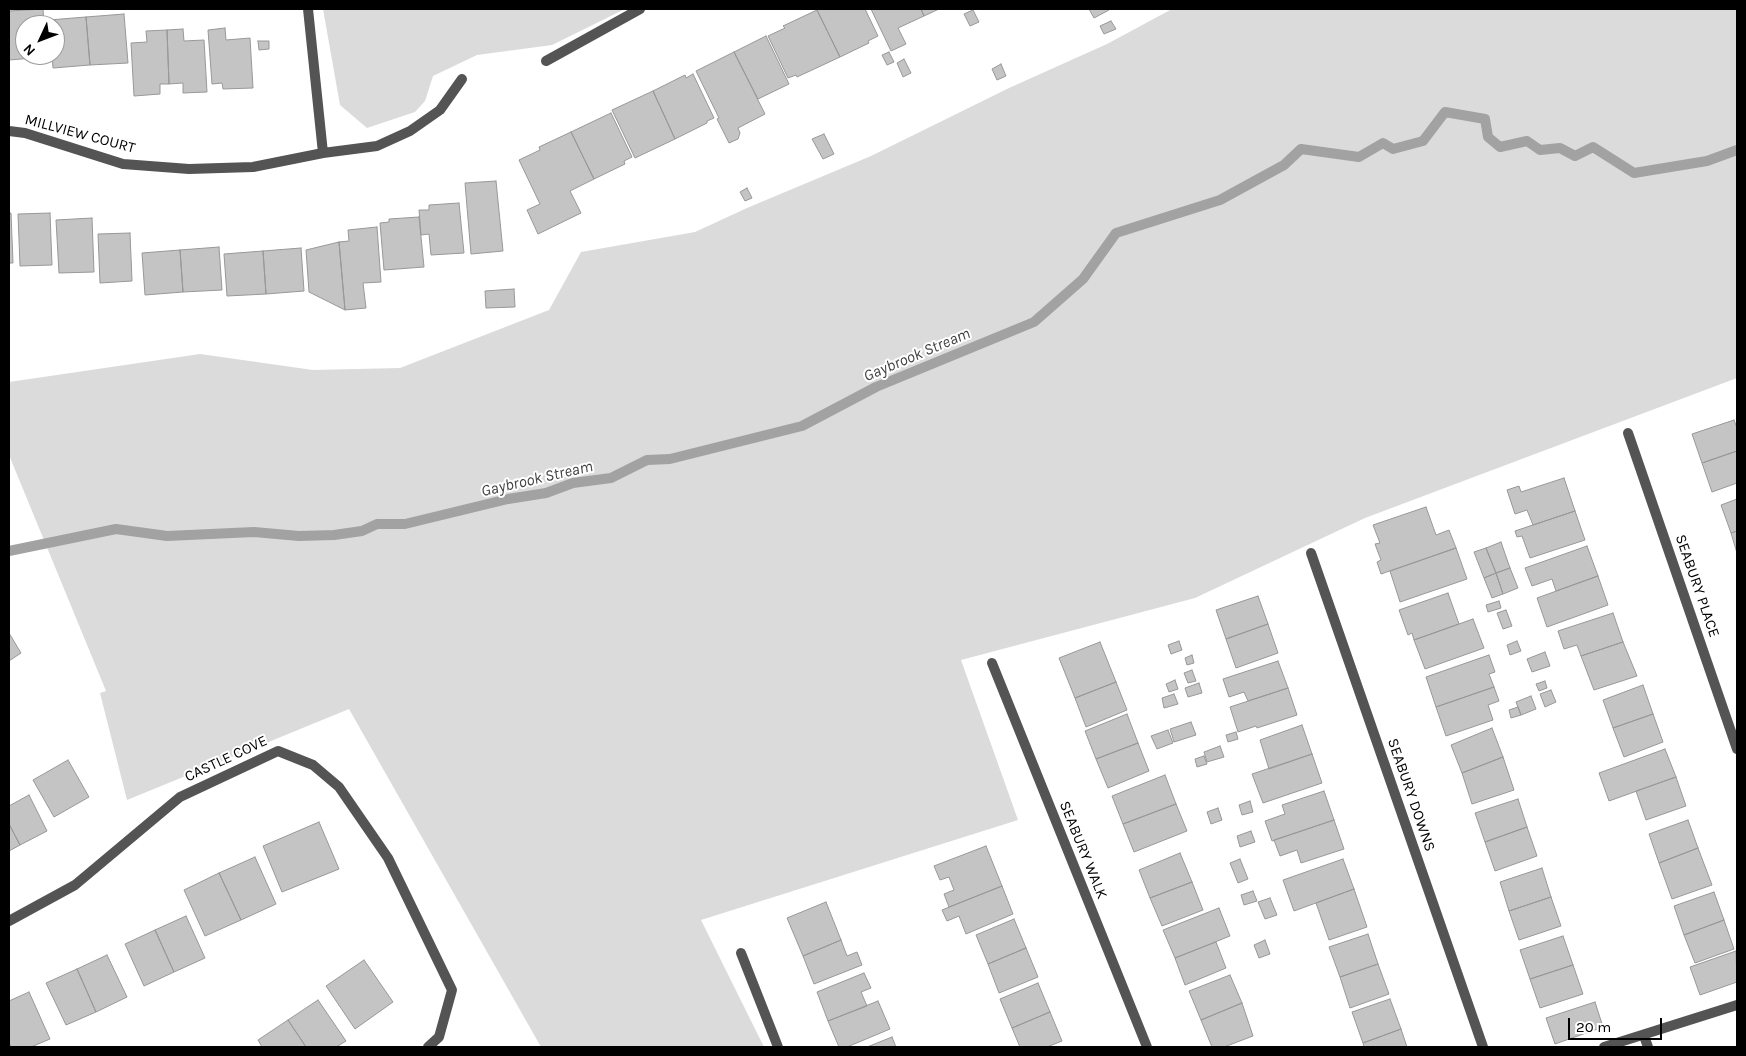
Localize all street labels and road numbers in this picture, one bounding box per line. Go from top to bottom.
street label: MILLVIEW COURT [23,111,137,157]
street label: SEABURY PLACE [1671,532,1723,640]
street label: CASTLE COVE [182,732,270,786]
street label: SEABURY DOWNS [1383,736,1439,854]
street label: SEABURY WALK [1055,798,1111,902]

